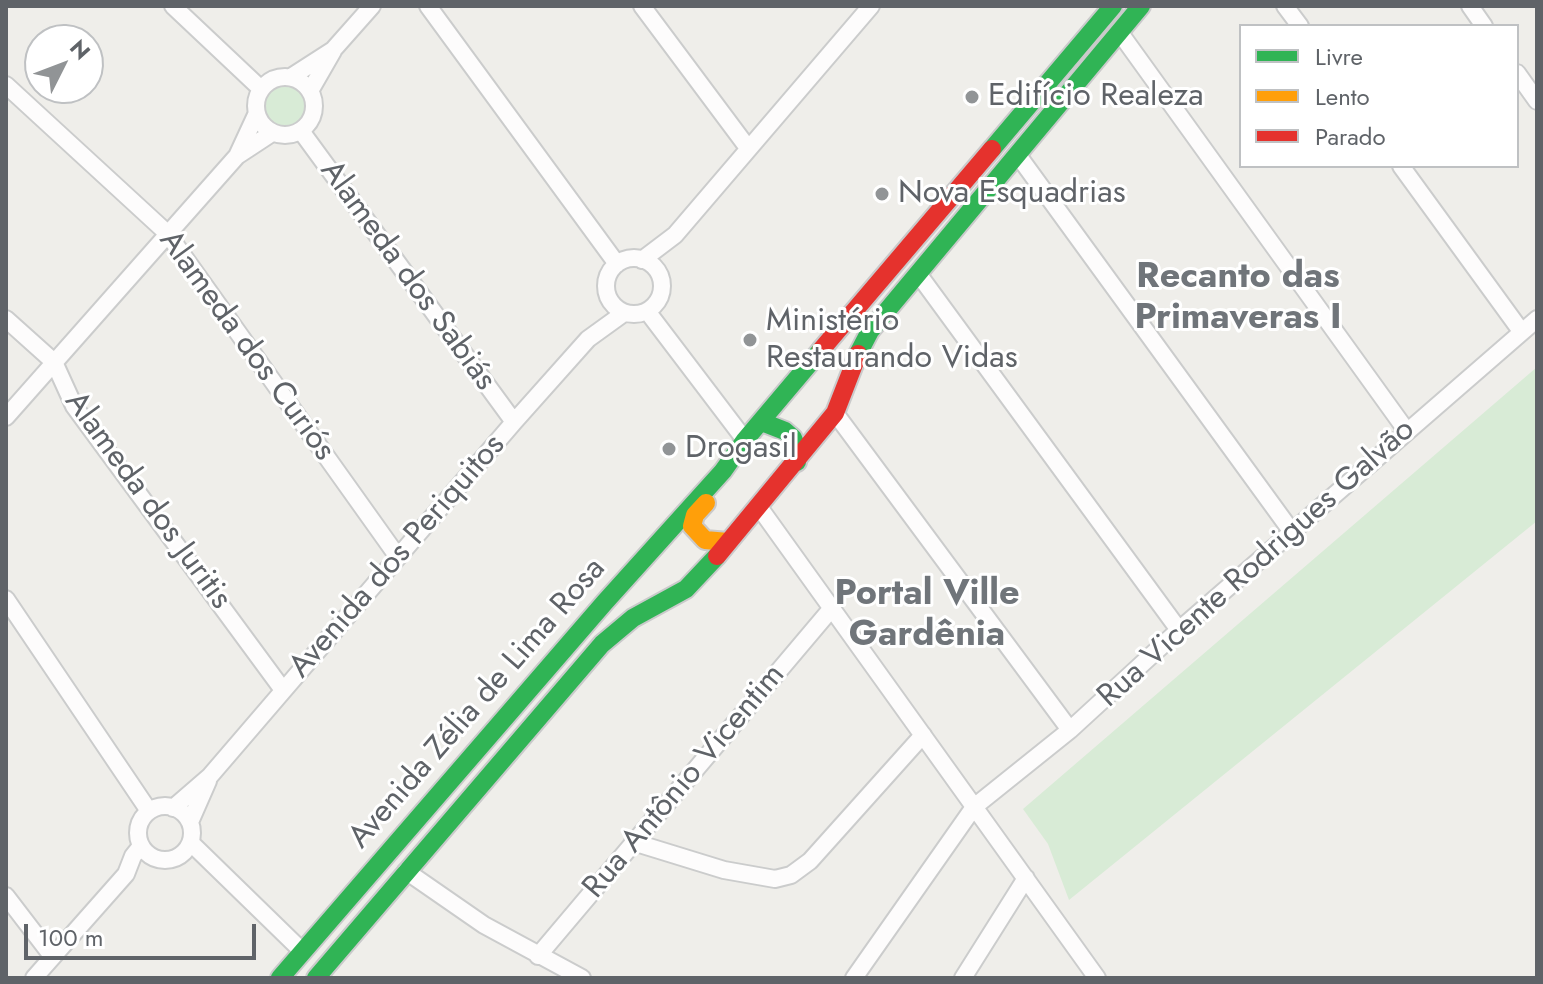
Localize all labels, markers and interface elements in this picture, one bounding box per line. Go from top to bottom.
north arrow [24,24,104,104]
legend [1239,24,1519,168]
text: N [63,32,98,66]
text: Livre [1315,39,1363,74]
place label: Edifício Realeza [988,78,1204,116]
text: Lento [1315,79,1370,114]
marker: Edifício Realeza [963,88,981,106]
text: Parado [1315,119,1386,154]
street label: Alameda dos Sabiás [311,154,503,398]
place label: Nova Esquadrias [898,175,1126,213]
marker: Nova Esquadrias [873,185,891,203]
street label: Alameda dos Curiós [150,223,342,469]
district label: Recanto das Primaveras I [1134,256,1342,341]
place label: Ministério Restaurando Vidas [766,303,1018,378]
marker: Ministério Restaurando Vidas [741,331,759,349]
street label: Alameda dos Juritis [55,385,239,617]
street label: Rua Vicente Rodrigues Galvão [1091,412,1423,716]
street label: Avenida dos Periquitos [282,427,514,687]
place label: Drogasil [685,430,797,468]
marker: Drogasil [660,440,678,458]
street label: Avenida Zélia de Lima Rosa [341,551,615,857]
district label: Portal Ville Gardênia [834,573,1020,658]
street label: Rua Antônio Vicentim [576,657,794,907]
scale bar [28,908,260,958]
text: 100 m [38,920,104,955]

